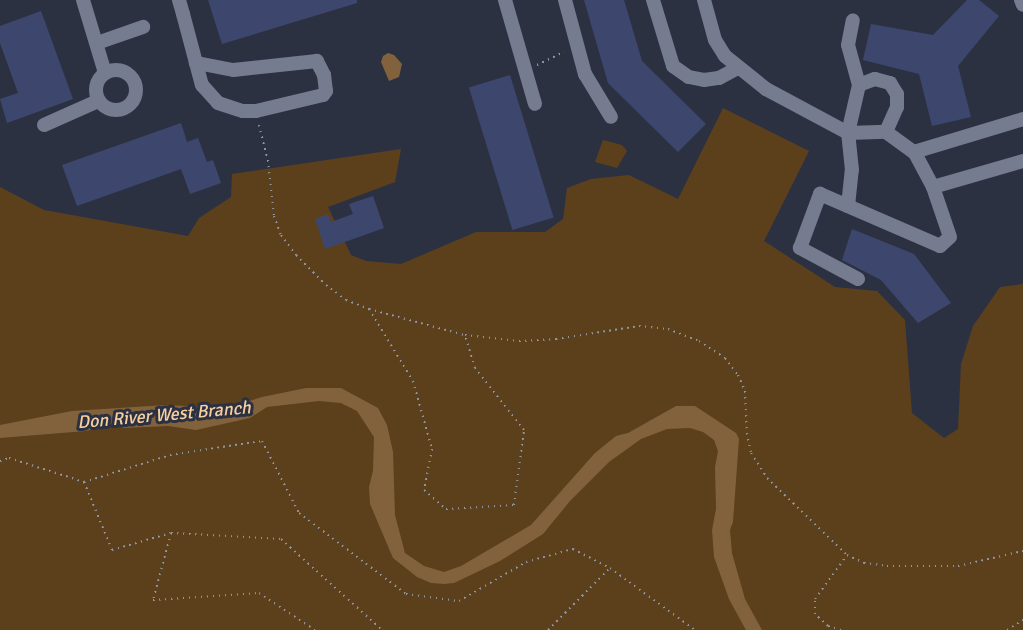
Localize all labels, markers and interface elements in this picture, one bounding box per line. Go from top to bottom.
water label: Don River West Branch [76,397,252,433]

